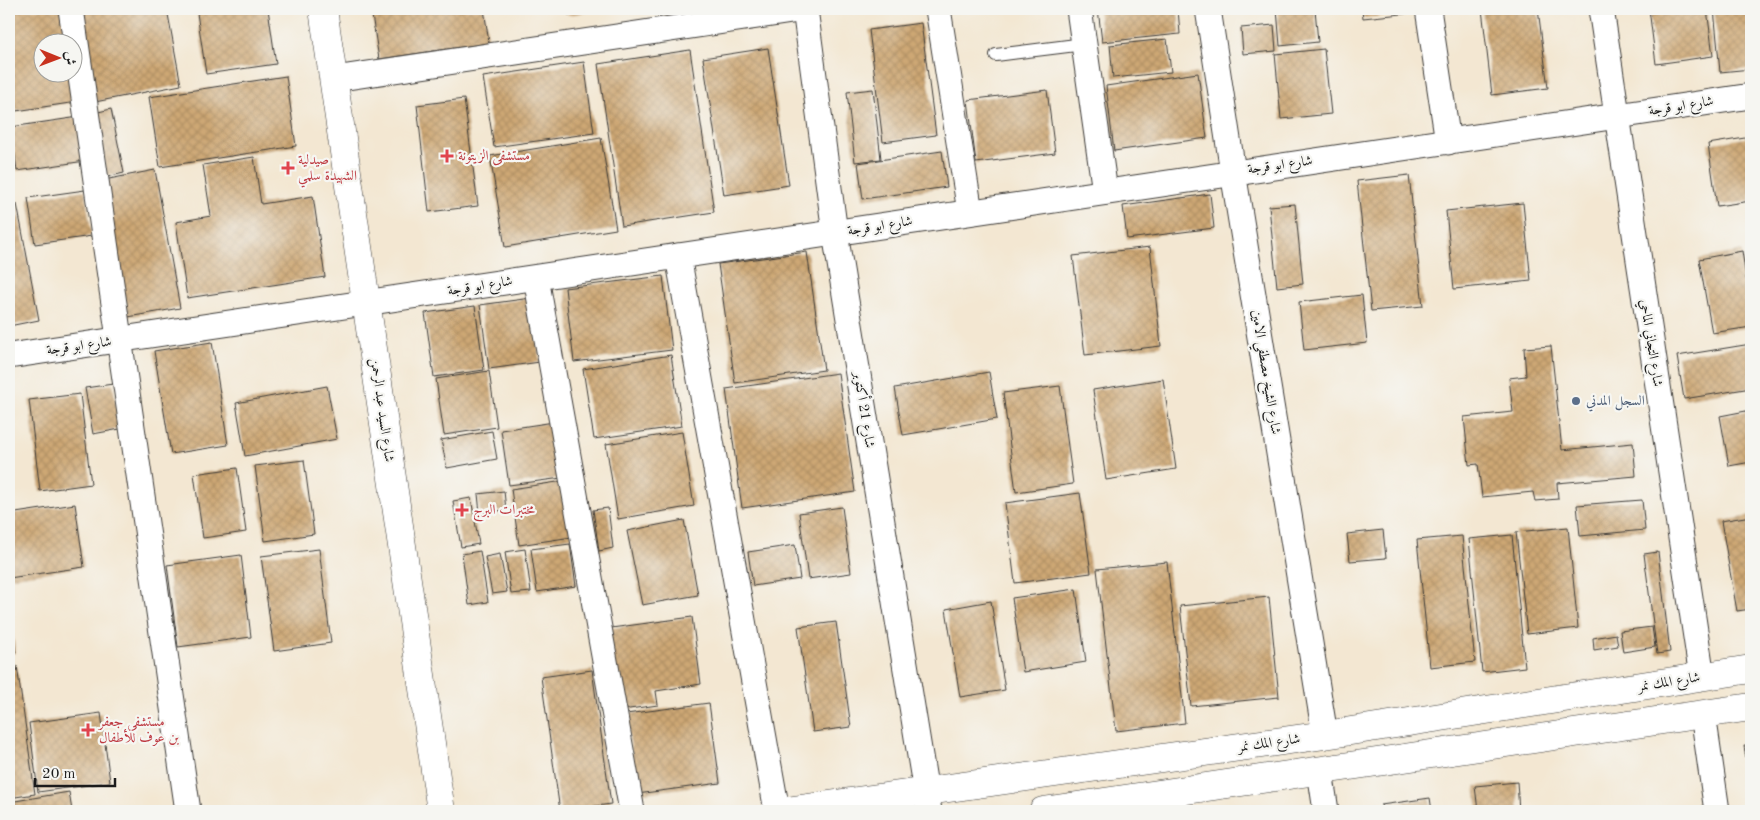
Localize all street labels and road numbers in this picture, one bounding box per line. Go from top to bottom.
street label: شارع ابو قرجة [1648,94,1715,122]
street label: شارع ابو قرجة [1247,154,1314,180]
street label: شارع ابو قرجة [847,214,914,242]
street label: شارع ابو قرجة [447,274,514,302]
street label: شارع التجاني الماحي [1633,298,1665,388]
street label: شارع الشيخ مصطفي الامين [1243,309,1283,436]
street label: شارع ابو قرجة [46,335,113,361]
street label: شارع السيد عبد الرحمن [364,357,397,464]
street label: شارع 21 أكتوبر [847,368,881,450]
street label: شارع المك نمر [1635,670,1702,698]
street label: شارع المك نمر [1235,732,1302,759]

